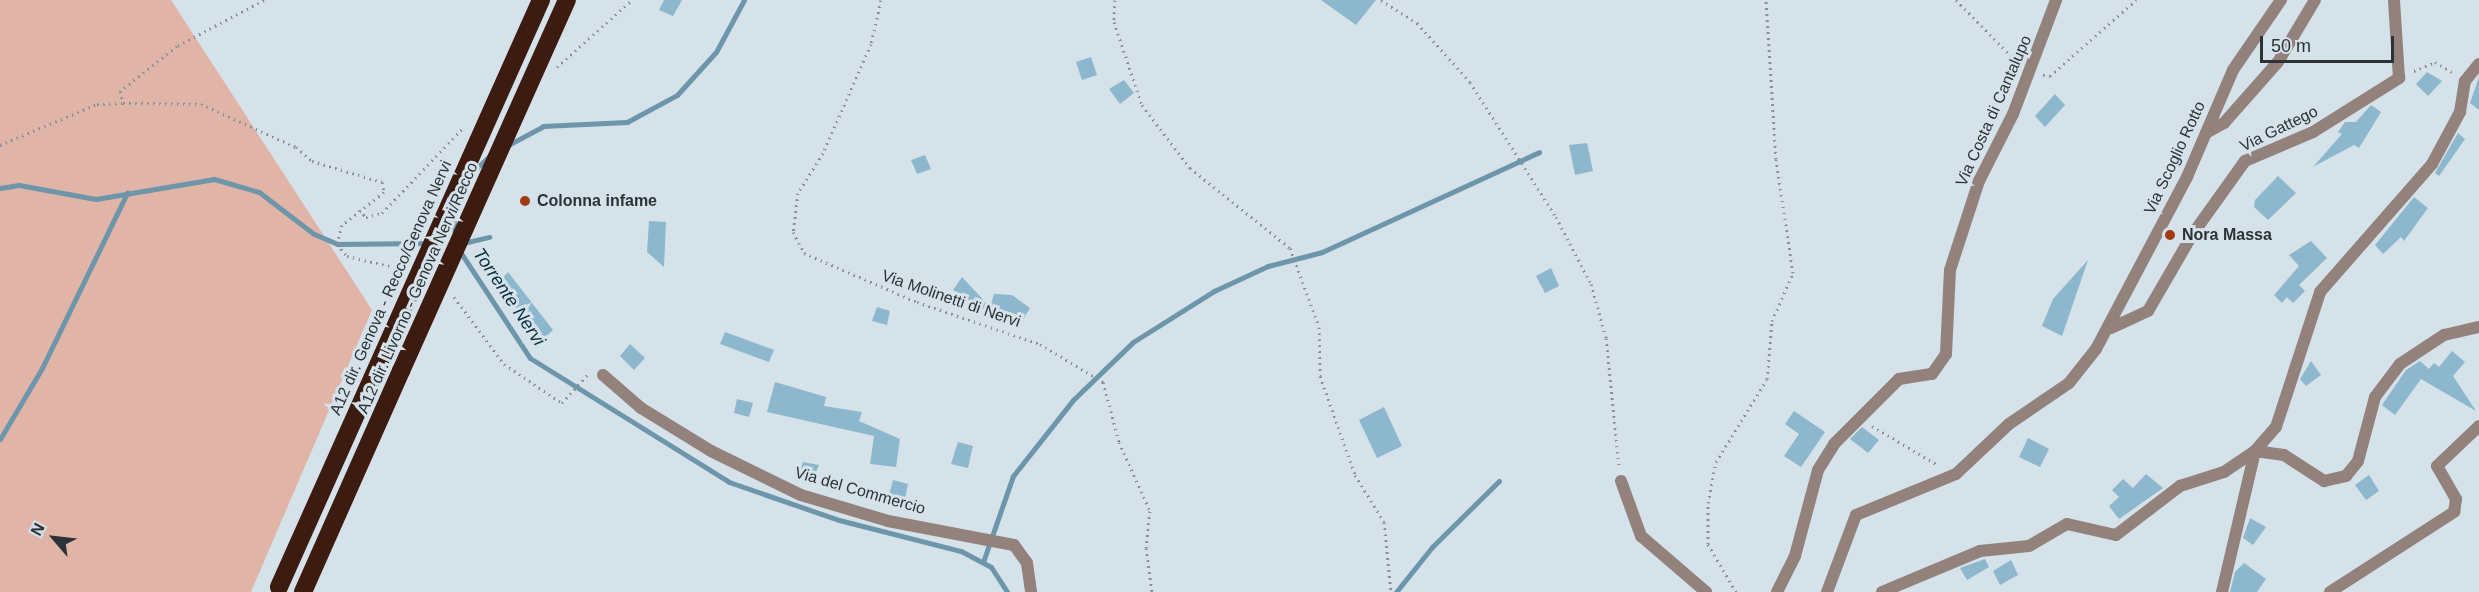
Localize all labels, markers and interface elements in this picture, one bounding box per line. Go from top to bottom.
scale bar [2263,24,2396,62]
street label: Via Costa di Cantalupo [1952,32,2036,190]
text: 50 m [2271,36,2311,56]
street label: Via Scoglio Rotto [2140,98,2210,218]
street label: Via Gattego [2237,102,2321,156]
street label: A12 dir. Genova - Recco/Genova Nervi [326,158,456,418]
street label: A12 dir. Livorno - Genova Nervi/Recco [354,159,482,417]
place label: Colonna infame [537,191,657,211]
marker: Colonna infame [518,194,532,208]
place label: Nora Massa [2182,225,2272,245]
marker: Nora Massa [2163,228,2177,242]
water label: Torrente Nervi [468,244,550,350]
street label: Via Molinetti di Nervi [879,266,1023,332]
street label: Via del Commercio [793,463,927,519]
north arrow [24,508,84,568]
text: N [27,520,48,538]

